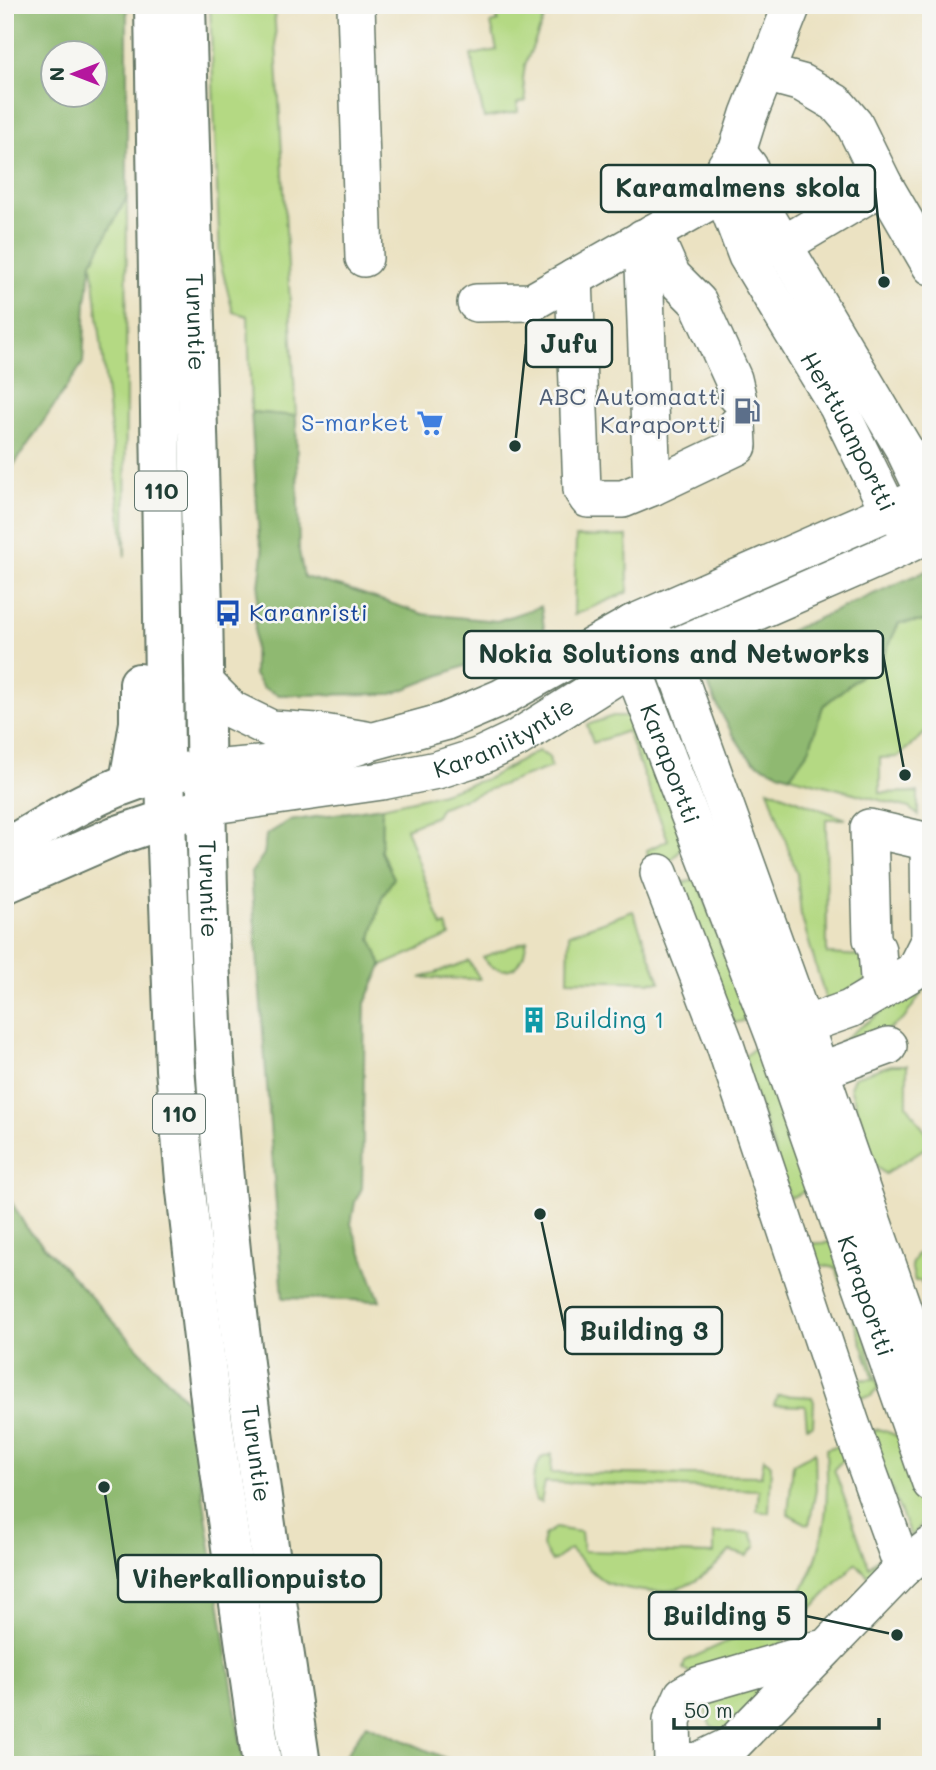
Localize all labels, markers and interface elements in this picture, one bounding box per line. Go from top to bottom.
north arrow [38,38,108,108]
text: N [44,67,69,81]
callout: Karamalmens skola [601,165,875,212]
text: Karamalmens skola [615,170,861,204]
street label: Turuntie [180,272,214,371]
callout: Jufu [526,320,612,367]
text: Jufu [540,326,598,360]
street label: Herttuanportti [794,345,904,516]
place label: ABC Automaatti Karaportti [538,380,726,439]
fuel station icon: ABC Automaatti Karaportti [732,396,762,426]
place label: S-market [301,406,409,437]
supermarket icon: S-market [415,408,445,438]
road number: 110 [135,471,187,510]
place label: Karanristi [249,596,368,627]
bus stop icon: Karanristi [213,598,243,628]
callout: Nokia Solutions and Networks [464,631,883,678]
text: Nokia Solutions and Networks [478,636,870,670]
street label: Karaniityntie [429,690,579,784]
street label: Karaportti [634,699,708,828]
street label: Turuntie [193,839,226,938]
place label: Building 1 [555,1003,665,1034]
building icon: Building 1 [519,1005,549,1035]
road number: 110 [153,1094,205,1134]
street label: Karaportti [831,1231,902,1360]
callout: Building 3 [565,1307,722,1354]
text: Building 3 [580,1313,708,1347]
street label: Turuntie [235,1403,279,1504]
callout: Viherkallionpuisto [118,1555,381,1602]
text: Viherkallionpuisto [132,1561,366,1595]
callout: Building 5 [649,1592,806,1639]
text: Building 5 [663,1598,791,1632]
scale bar [674,1686,878,1730]
text: 50 m [684,1696,733,1723]

